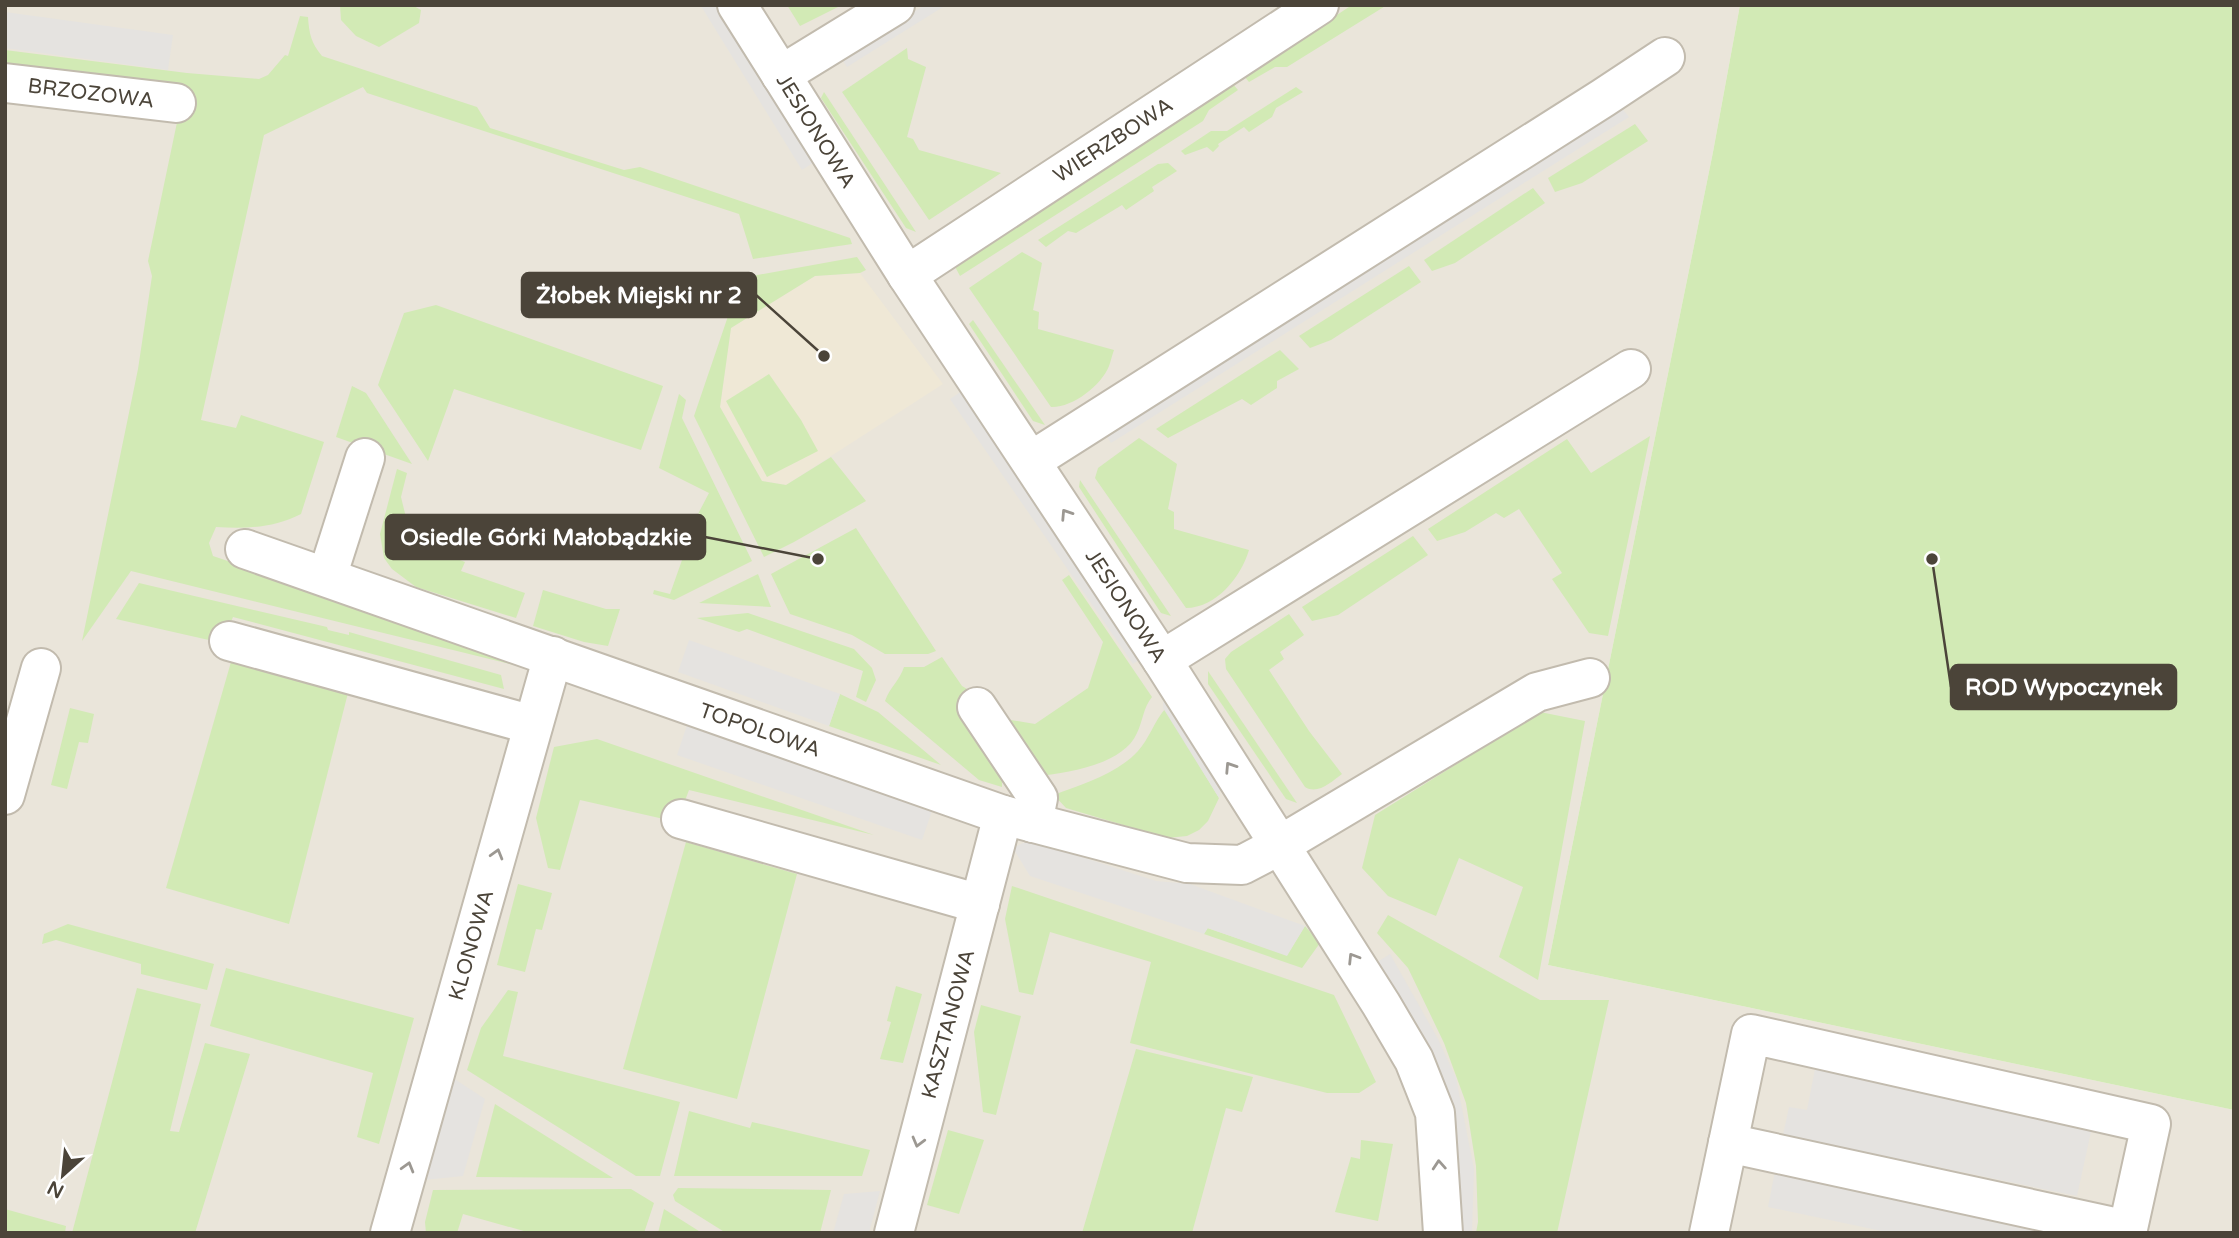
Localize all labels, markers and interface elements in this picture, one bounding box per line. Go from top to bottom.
street label: JESIONOWA [771,70,861,193]
street label: BRZOZOWA [26,73,156,114]
street label: WIERZBOWA [1049,93,1178,188]
callout: Żłobek Miejski nr 2 [522,273,756,317]
text: Żłobek Miejski nr 2 [536,282,742,310]
one-way arrow [1061,509,1074,522]
callout: Osiedle Górki Małobądzkie [386,515,705,559]
text: Osiedle Górki Małobądzkie [400,524,692,552]
street label: JESIONOWA [1080,545,1171,668]
callout: ROD Wypoczynek [1951,665,2176,709]
text: ROD Wypoczynek [1965,674,2163,702]
street label: TOPOLOWA [696,698,824,763]
one-way arrow [1226,761,1239,774]
one-way arrow [488,848,503,860]
street label: KLONOWA [444,887,499,1003]
street label: KASZTANOWA [917,947,980,1102]
one-way arrow [1348,953,1361,966]
one-way arrow [911,1136,926,1148]
north arrow [28,1140,98,1210]
one-way arrow [1431,1159,1446,1170]
one-way arrow [400,1161,414,1173]
text: N [44,1176,68,1203]

